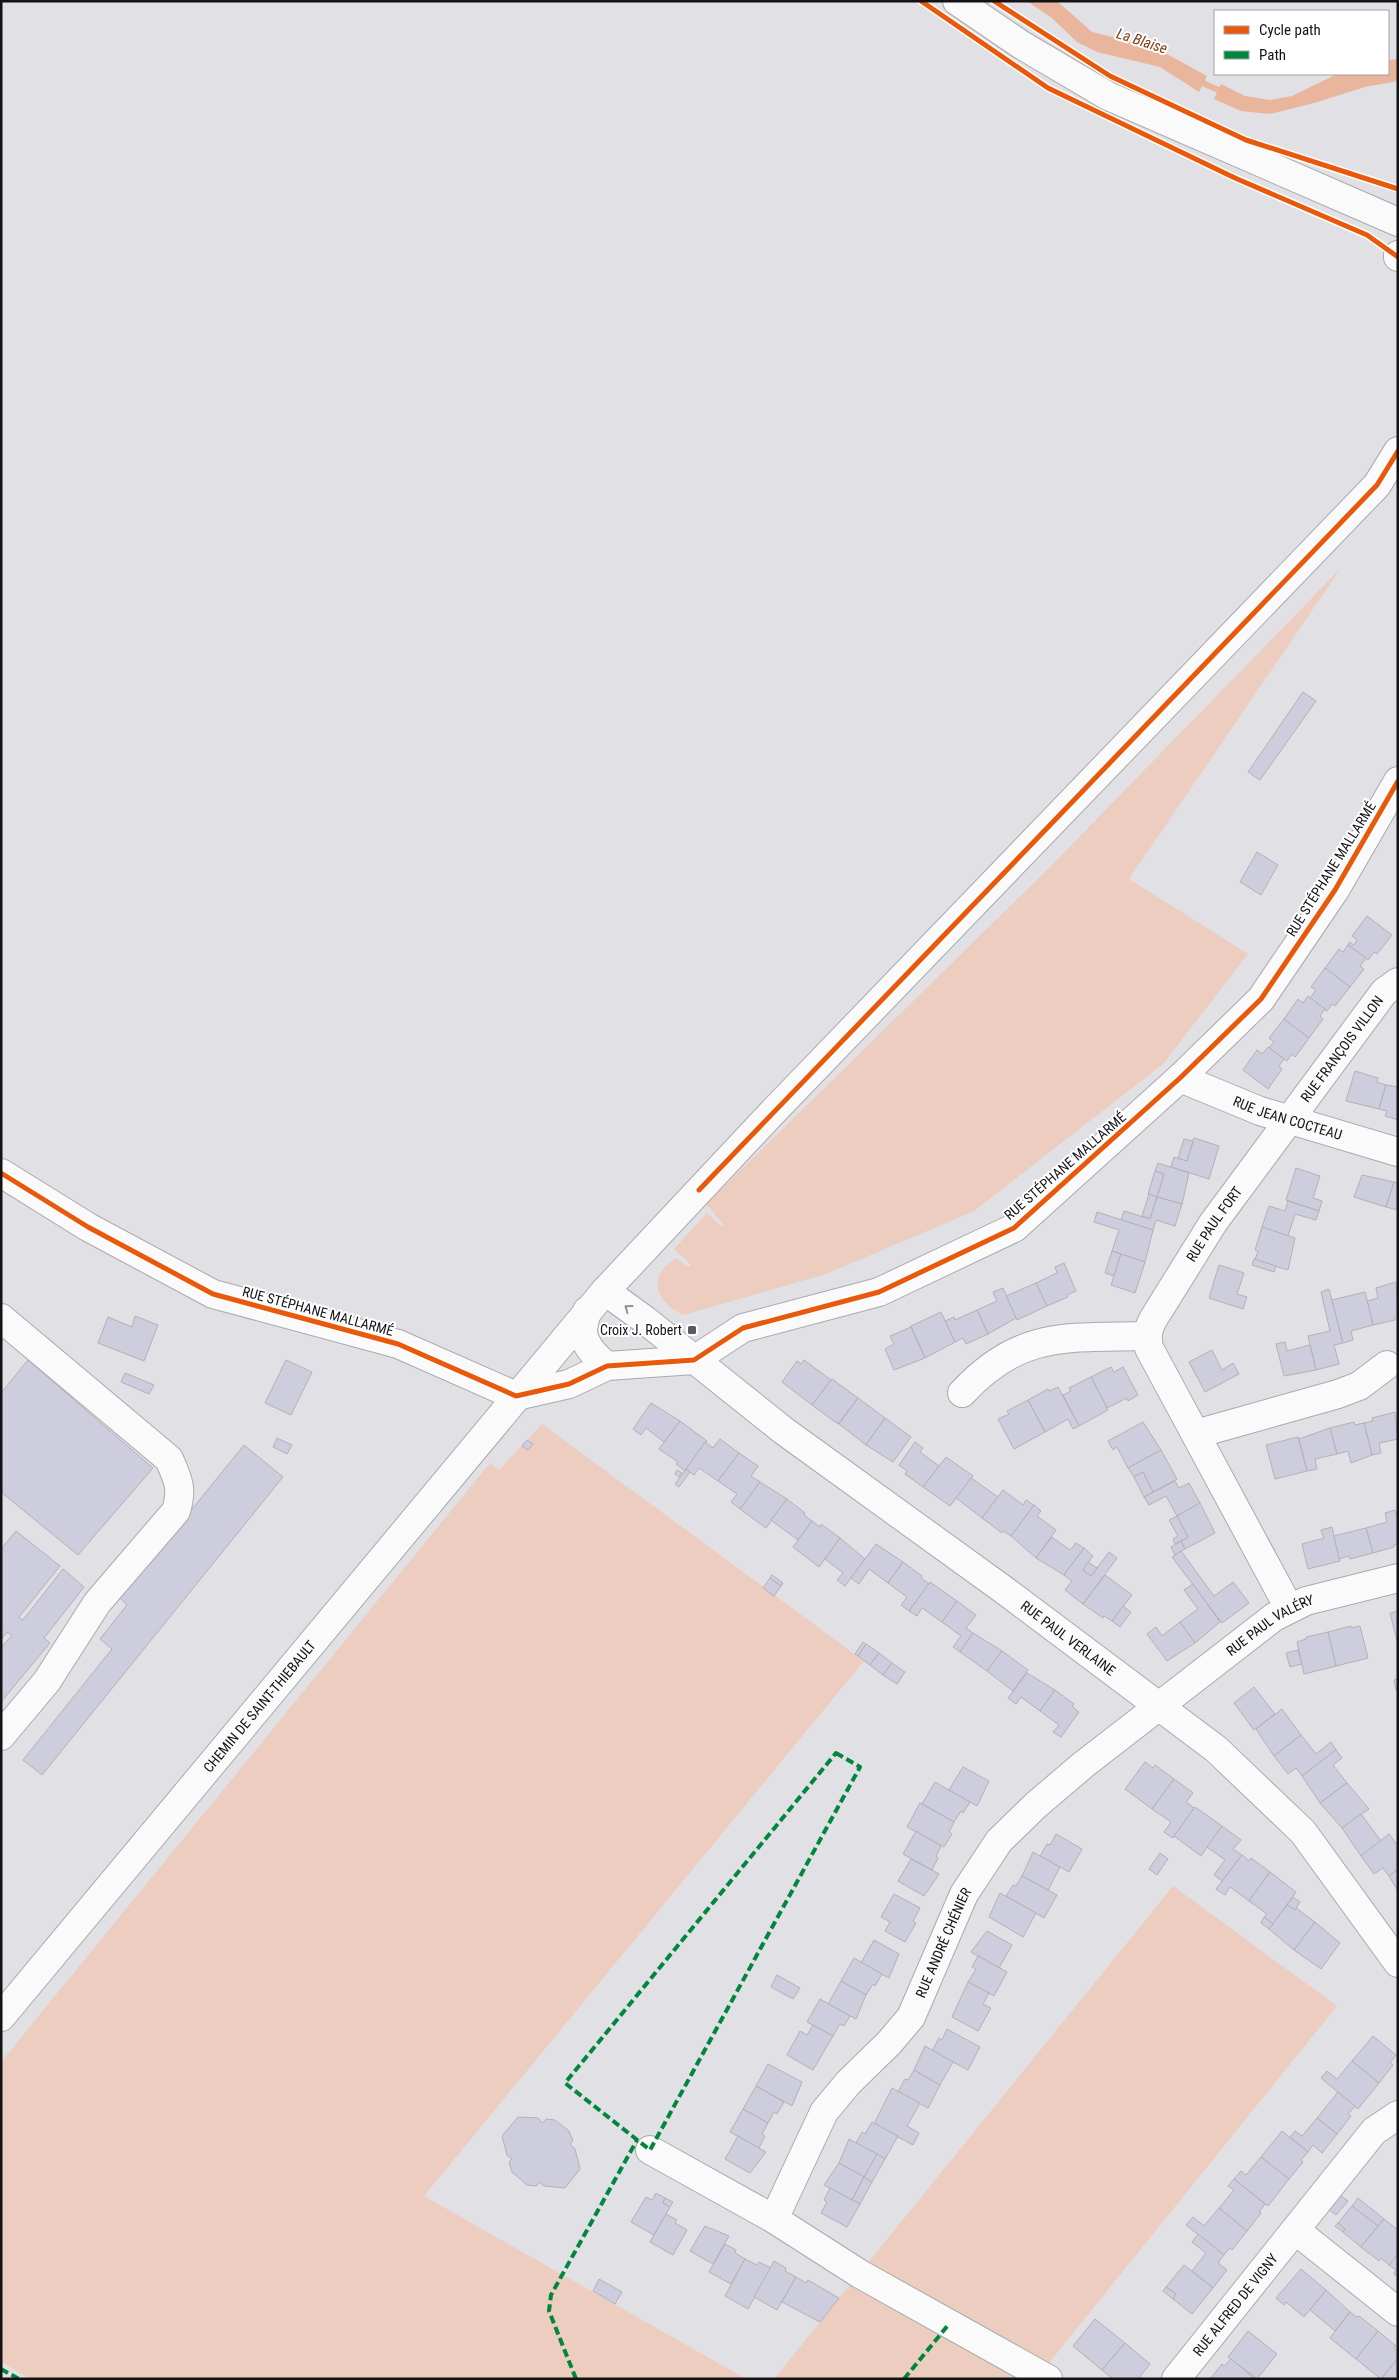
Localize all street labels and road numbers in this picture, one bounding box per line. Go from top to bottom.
street label: RUE STÉPHANE MALLARMÉ [1282,798,1379,939]
street label: RUE FRANÇOIS VILLON [1297,993,1386,1105]
street label: RUE JEAN COCTEAU [1231,1093,1344,1143]
street label: RUE STÉPHANE MALLARMÉ [1000,1108,1129,1223]
street label: RUE PAUL FORT [1183,1183,1245,1265]
street label: RUE STÉPHANE MALLARMÉ [241,1282,396,1339]
street label: RUE PAUL VALÉRY [1223,1591,1316,1659]
street label: RUE PAUL VERLAINE [1018,1597,1119,1679]
street label: CHEMIN DE SAINT-THIEBAULT [200,1637,319,1775]
street label: RUE ANDRÉ CHÉNIER [912,1884,974,2000]
street label: RUE ALFRED DE VIGNY [1190,2250,1281,2359]

